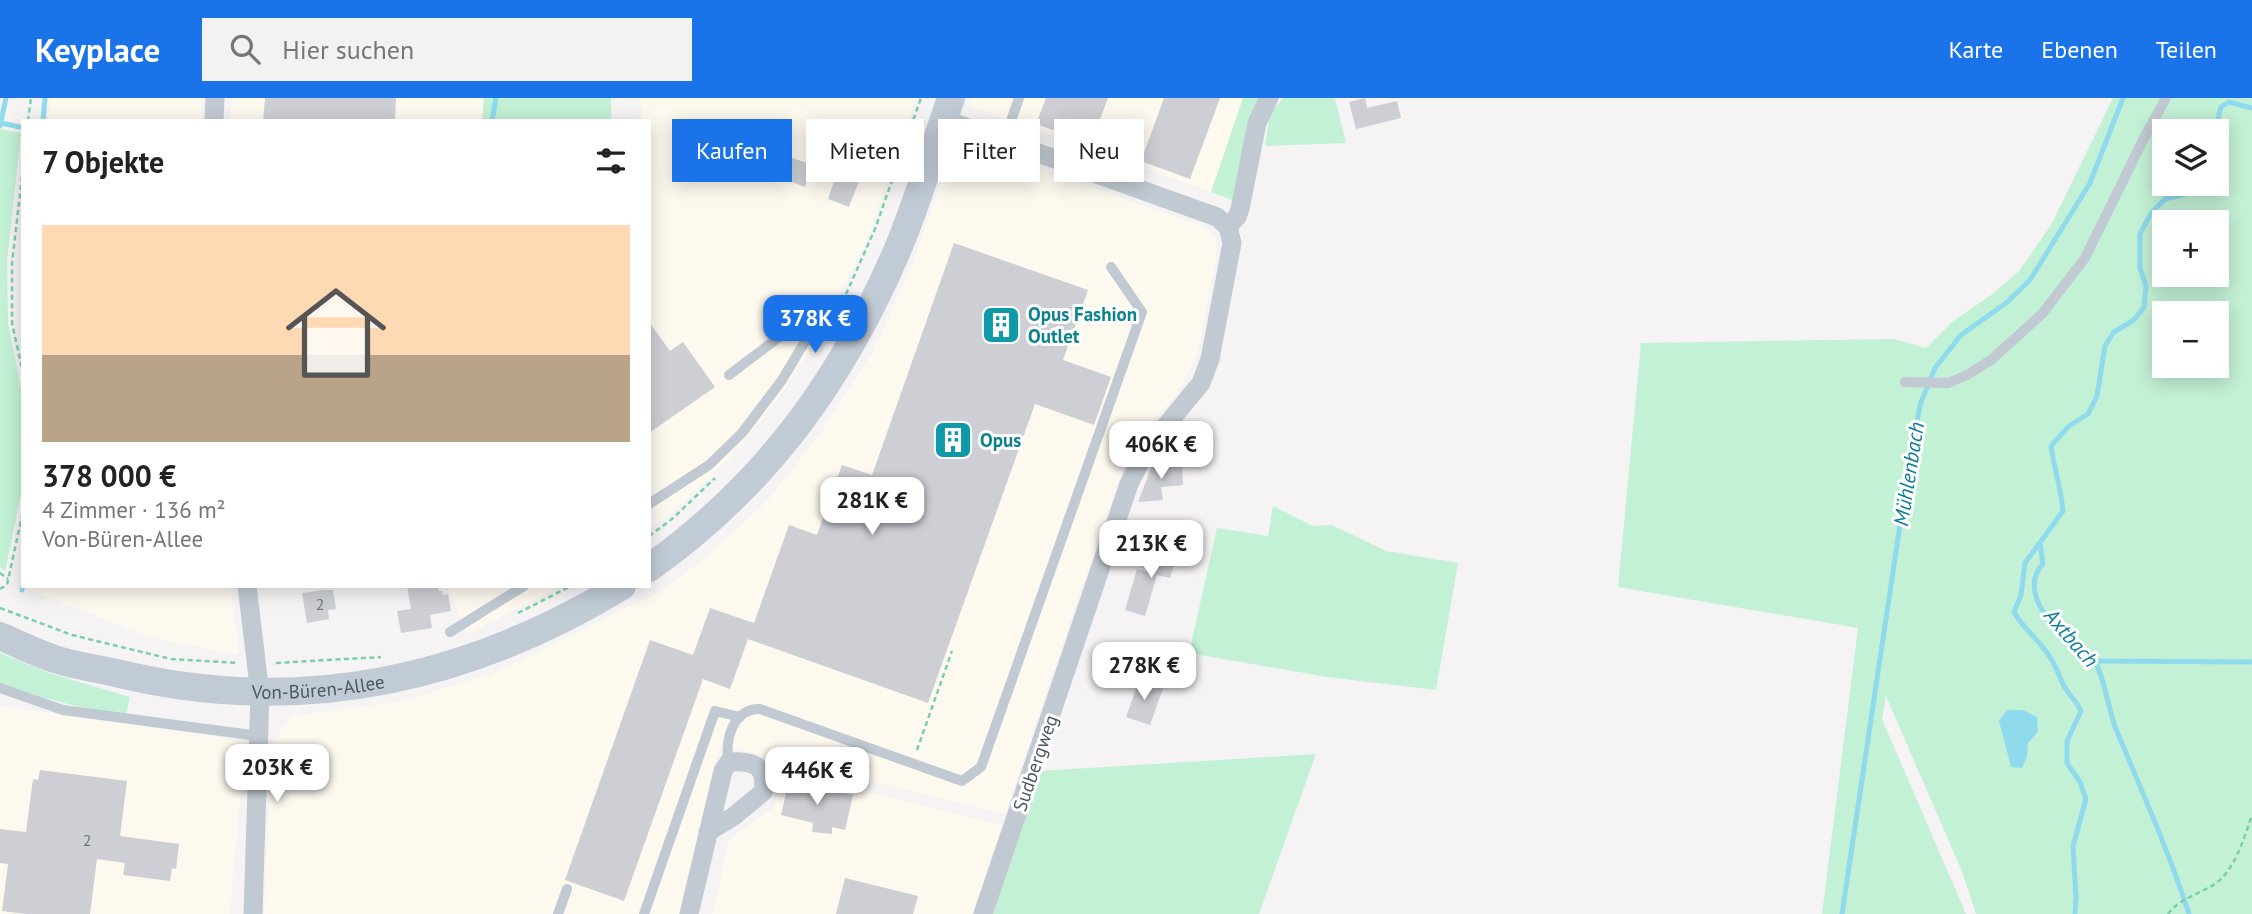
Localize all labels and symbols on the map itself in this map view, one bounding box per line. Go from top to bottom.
pin: 378K € [758,296,872,355]
place label: Opus Fashion Outlet [1028,302,1137,348]
building icon: Opus Fashion Outlet [980,304,1022,346]
building icon: Opus [932,419,974,461]
water label: Mühlenbach [1887,420,1930,528]
pin: 406K € [1104,422,1218,481]
place label: Opus [980,428,1021,452]
pin: 281K € [815,478,929,537]
pin: 213K € [1094,520,1208,580]
house number: 2 [316,594,324,614]
water label: Axtbach [2038,602,2104,673]
pin: 278K € [1087,642,1201,702]
street label: Von-Büren-Allee [250,669,386,704]
street label: Sudbergweg [1007,712,1063,814]
pin: 203K € [220,744,334,804]
pin: 446K € [760,748,874,807]
house number: 2 [83,830,91,850]

